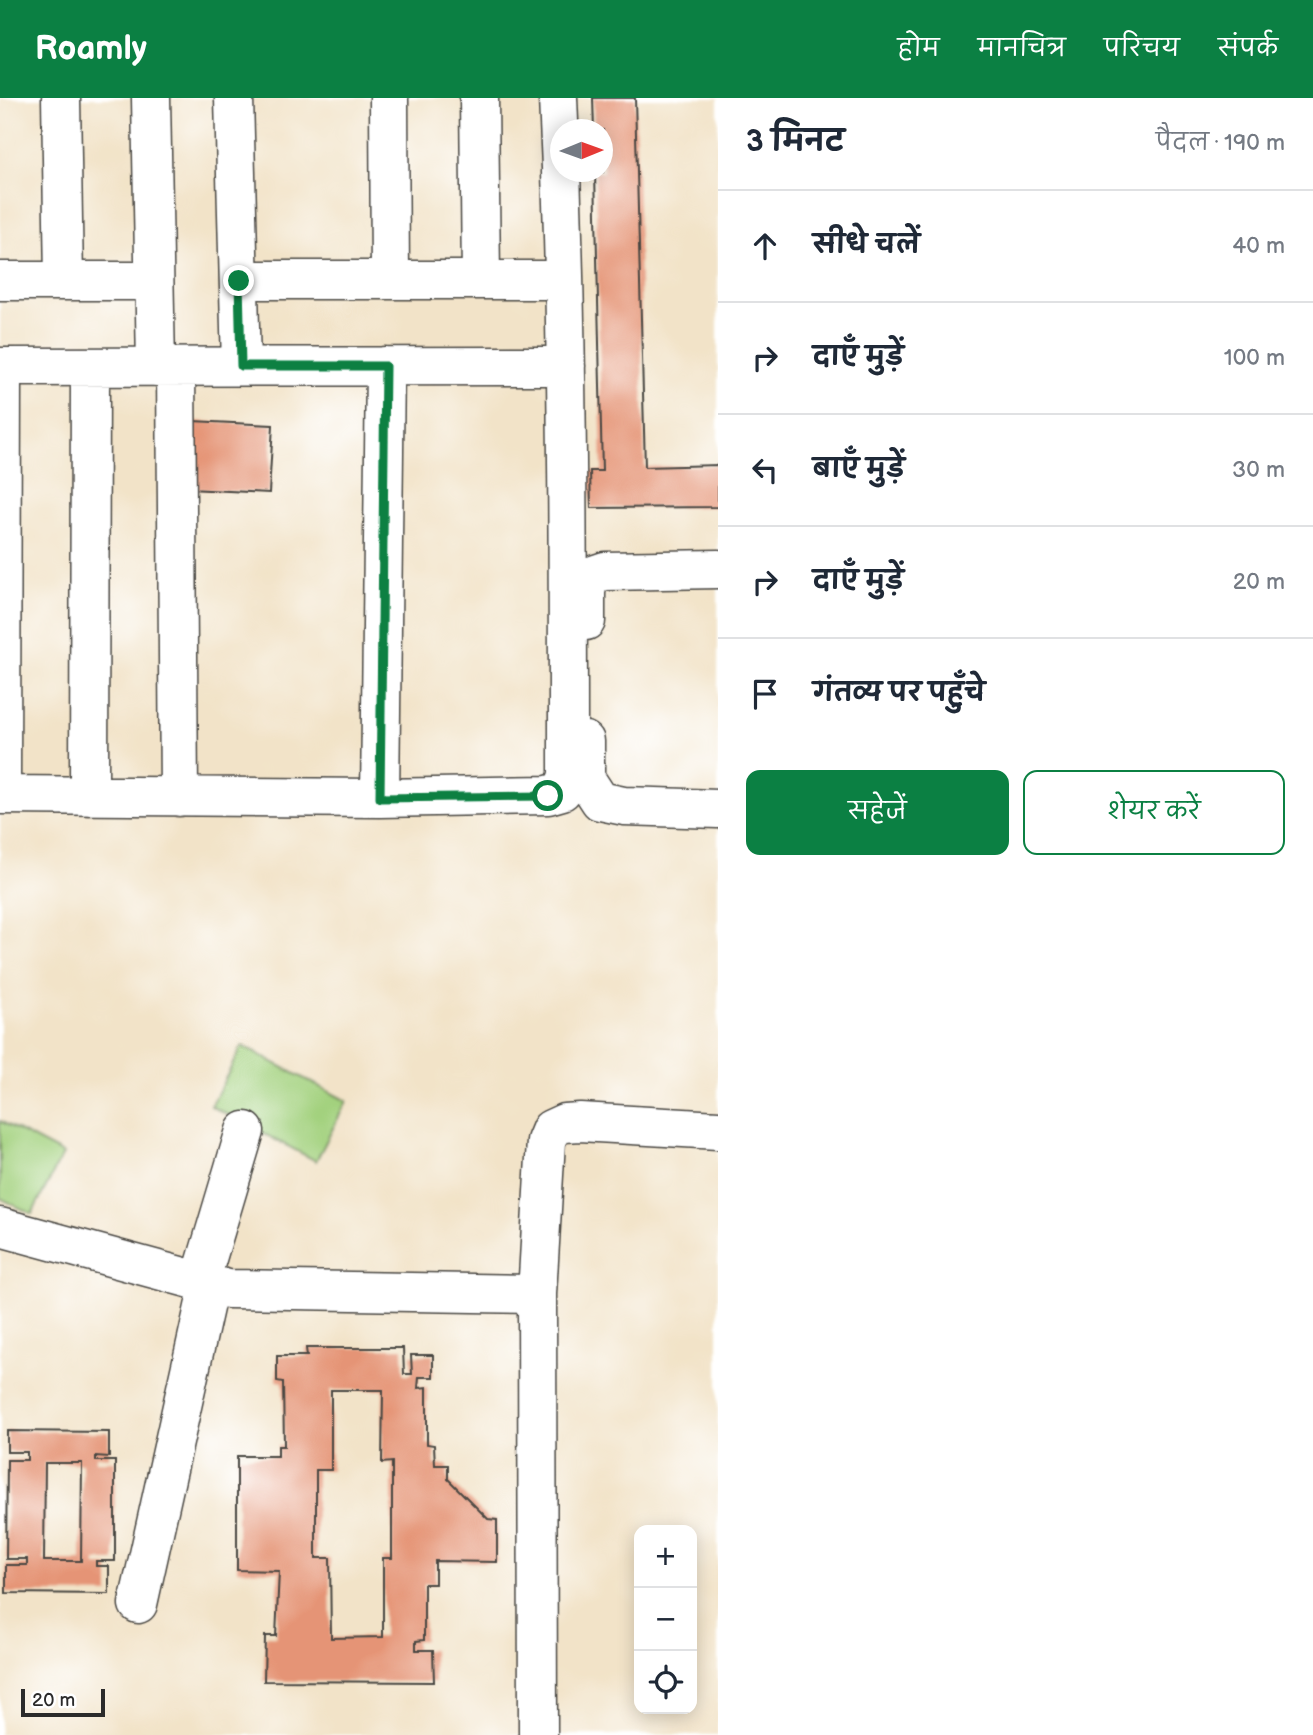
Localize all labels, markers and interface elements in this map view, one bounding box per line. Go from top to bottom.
text: Roamly [35,29,147,69]
text: होम [897,34,940,63]
text: मानचित्र [978,34,1066,63]
text: परिचय [1104,34,1180,63]
text: संपर्क [1218,34,1278,63]
north arrow [550,119,613,182]
text: 3 मिनट [746,124,844,160]
text: पैदल · 190 m [1156,129,1285,157]
icon: ahead [746,227,784,265]
text: सीधे चलें [813,230,920,261]
text: 40 m [1232,232,1285,260]
route end [223,265,254,296]
icon: right [746,339,784,377]
text: दाएँ मुड़ें [813,342,904,373]
text: 100 m [1224,344,1285,372]
icon: left [746,451,784,489]
text: बाएँ मुड़ें [813,454,905,485]
text: 30 m [1232,456,1285,484]
icon: right [746,563,784,601]
text: दाएँ मुड़ें [813,566,904,597]
text: 20 m [1233,568,1285,596]
icon: arrive [746,675,784,713]
text: गंतव्य पर पहुँचे [813,678,985,709]
button: सहेजें [746,770,1009,855]
button: शेयर करें [1023,770,1285,855]
route start [532,780,563,811]
map controls [634,1525,697,1714]
button: + [634,1525,697,1588]
button: − [634,1588,697,1651]
button: locate [634,1651,697,1714]
scale bar [21,1686,105,1718]
text: 20 m [32,1689,75,1712]

